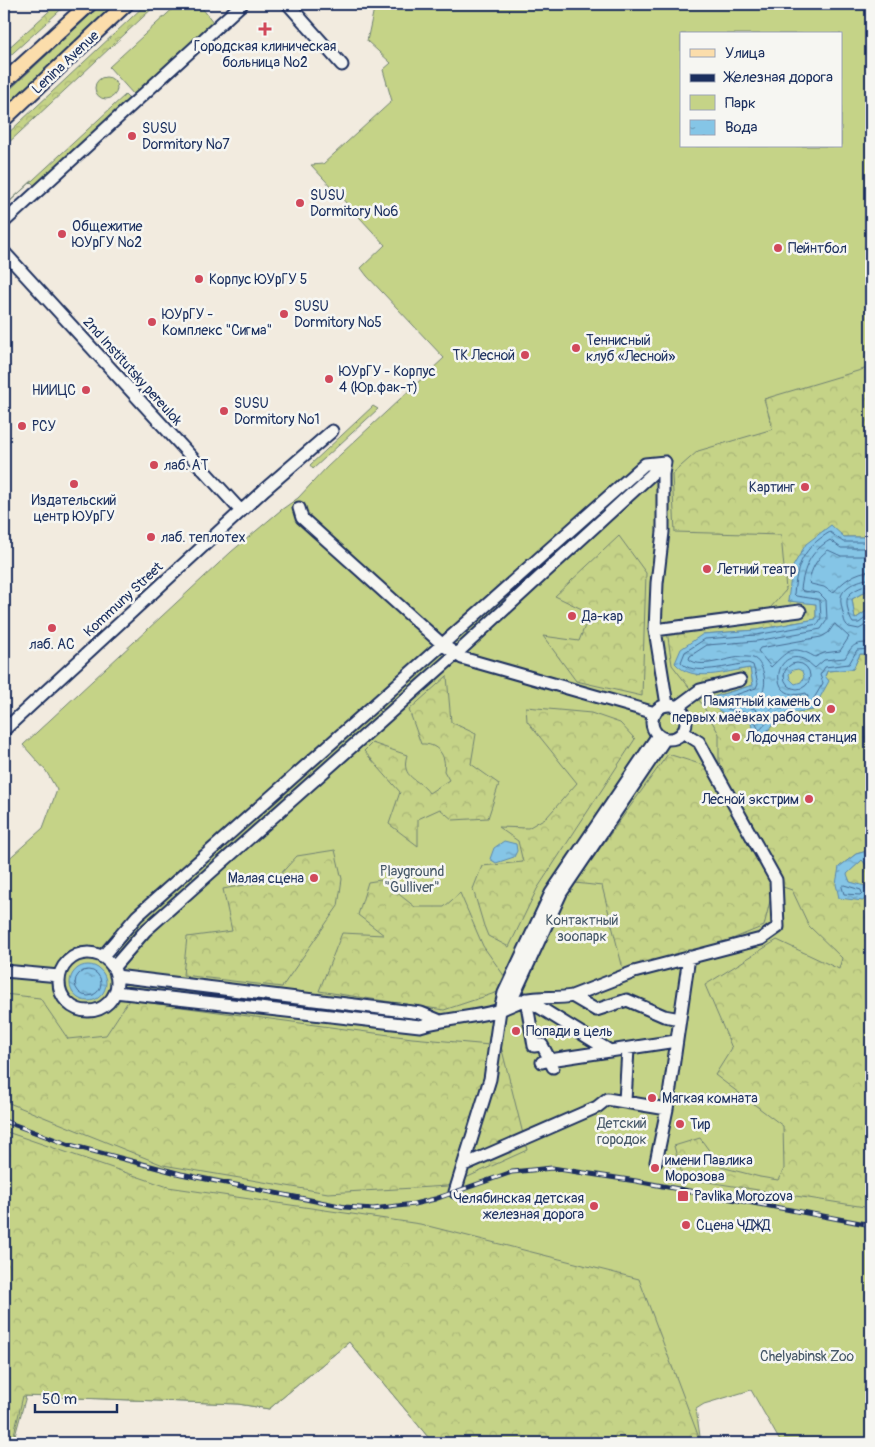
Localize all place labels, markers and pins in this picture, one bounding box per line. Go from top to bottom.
marker: Городская клиническая больница №2 [258,22,272,36]
place label: Городская клиническая больница №2 [194,38,336,71]
place label: SUSU Dormitory №7 [142,120,230,153]
marker: SUSU Dormitory №7 [126,130,138,142]
place label: SUSU Dormitory №6 [310,187,399,220]
marker: SUSU Dormitory №6 [294,197,306,209]
place label: Общежитие ЮУрГУ №2 [72,218,143,251]
marker: Общежитие ЮУрГУ №2 [56,228,68,240]
place label: Пейнтбол [788,240,847,257]
marker: Пейнтбол [772,242,784,254]
place label: Корпус ЮУрГУ 5 [209,271,307,288]
marker: Корпус ЮУрГУ 5 [193,273,205,285]
place label: SUSU Dormitory №5 [294,298,382,331]
place label: ЮУрГУ - Комплекс "Сигма" [162,306,272,339]
marker: SUSU Dormitory №5 [278,308,290,320]
marker: ЮУрГУ - Комплекс "Сигма" [146,316,158,328]
place label: Теннисный клуб «Лесной» [586,332,675,365]
marker: Теннисный клуб «Лесной» [570,342,582,354]
place label: ТК Лесной [453,347,515,364]
marker: ТК Лесной [519,349,531,361]
place label: ЮУрГУ - Корпус 4 (Юр.фак-т) [339,363,436,396]
marker: ЮУрГУ - Корпус 4 (Юр.фак-т) [323,373,335,385]
place label: НИИЦС [32,382,76,399]
marker: НИИЦС [80,384,92,396]
place label: SUSU Dormitory №1 [234,395,320,428]
marker: SUSU Dormitory №1 [218,405,230,417]
place label: РСУ [32,418,57,435]
marker: РСУ [16,420,28,432]
place label: лаб. АТ [164,457,209,474]
marker: лаб. АТ [148,459,160,471]
marker: Издательский центр ЮУрГУ [68,478,80,490]
place label: Картинг [749,479,795,496]
marker: Картинг [799,481,811,493]
place label: Издательский центр ЮУрГУ [31,492,117,525]
place label: лаб. теплотех [161,529,245,546]
marker: лаб. теплотех [145,531,157,543]
place label: Летний театр [716,561,797,578]
marker: Летний театр [701,563,713,575]
place label: Да-кар [581,608,624,625]
marker: Да-кар [566,610,578,622]
marker: лаб. АС [46,622,58,634]
place label: лаб. АС [29,636,75,653]
place label: Памятный камень о первых маёвках рабочих [672,693,821,726]
marker: Памятный камень о первых маёвках рабочих [825,703,837,715]
place label: Лодочная станция [745,729,857,746]
marker: Лодочная станция [730,731,742,743]
place label: Лесной экстрим [701,791,799,808]
marker: Лесной экстрим [803,793,815,805]
place label: Малая сцена [228,870,304,887]
marker: Малая сцена [308,872,320,884]
place label: Попади в цель [526,1023,613,1040]
marker: Попади в цель [510,1025,522,1037]
place label: Мягкая комната [662,1090,758,1107]
marker: Мягкая комната [646,1092,658,1104]
place label: Тир [690,1116,711,1133]
marker: Тир [674,1118,686,1130]
place label: имени Павлика Морозова [665,1152,753,1185]
marker: имени Павлика Морозова [649,1162,661,1174]
place label: Pavlika Morozova [694,1188,793,1205]
marker: Pavlika Morozova [676,1189,690,1203]
place label: Челябинская детская железная дорога [453,1190,584,1223]
marker: Челябинская детская железная дорога [588,1200,600,1212]
place label: Сцена ЧДЖД [696,1217,771,1234]
marker: Сцена ЧДЖД [680,1219,692,1231]

